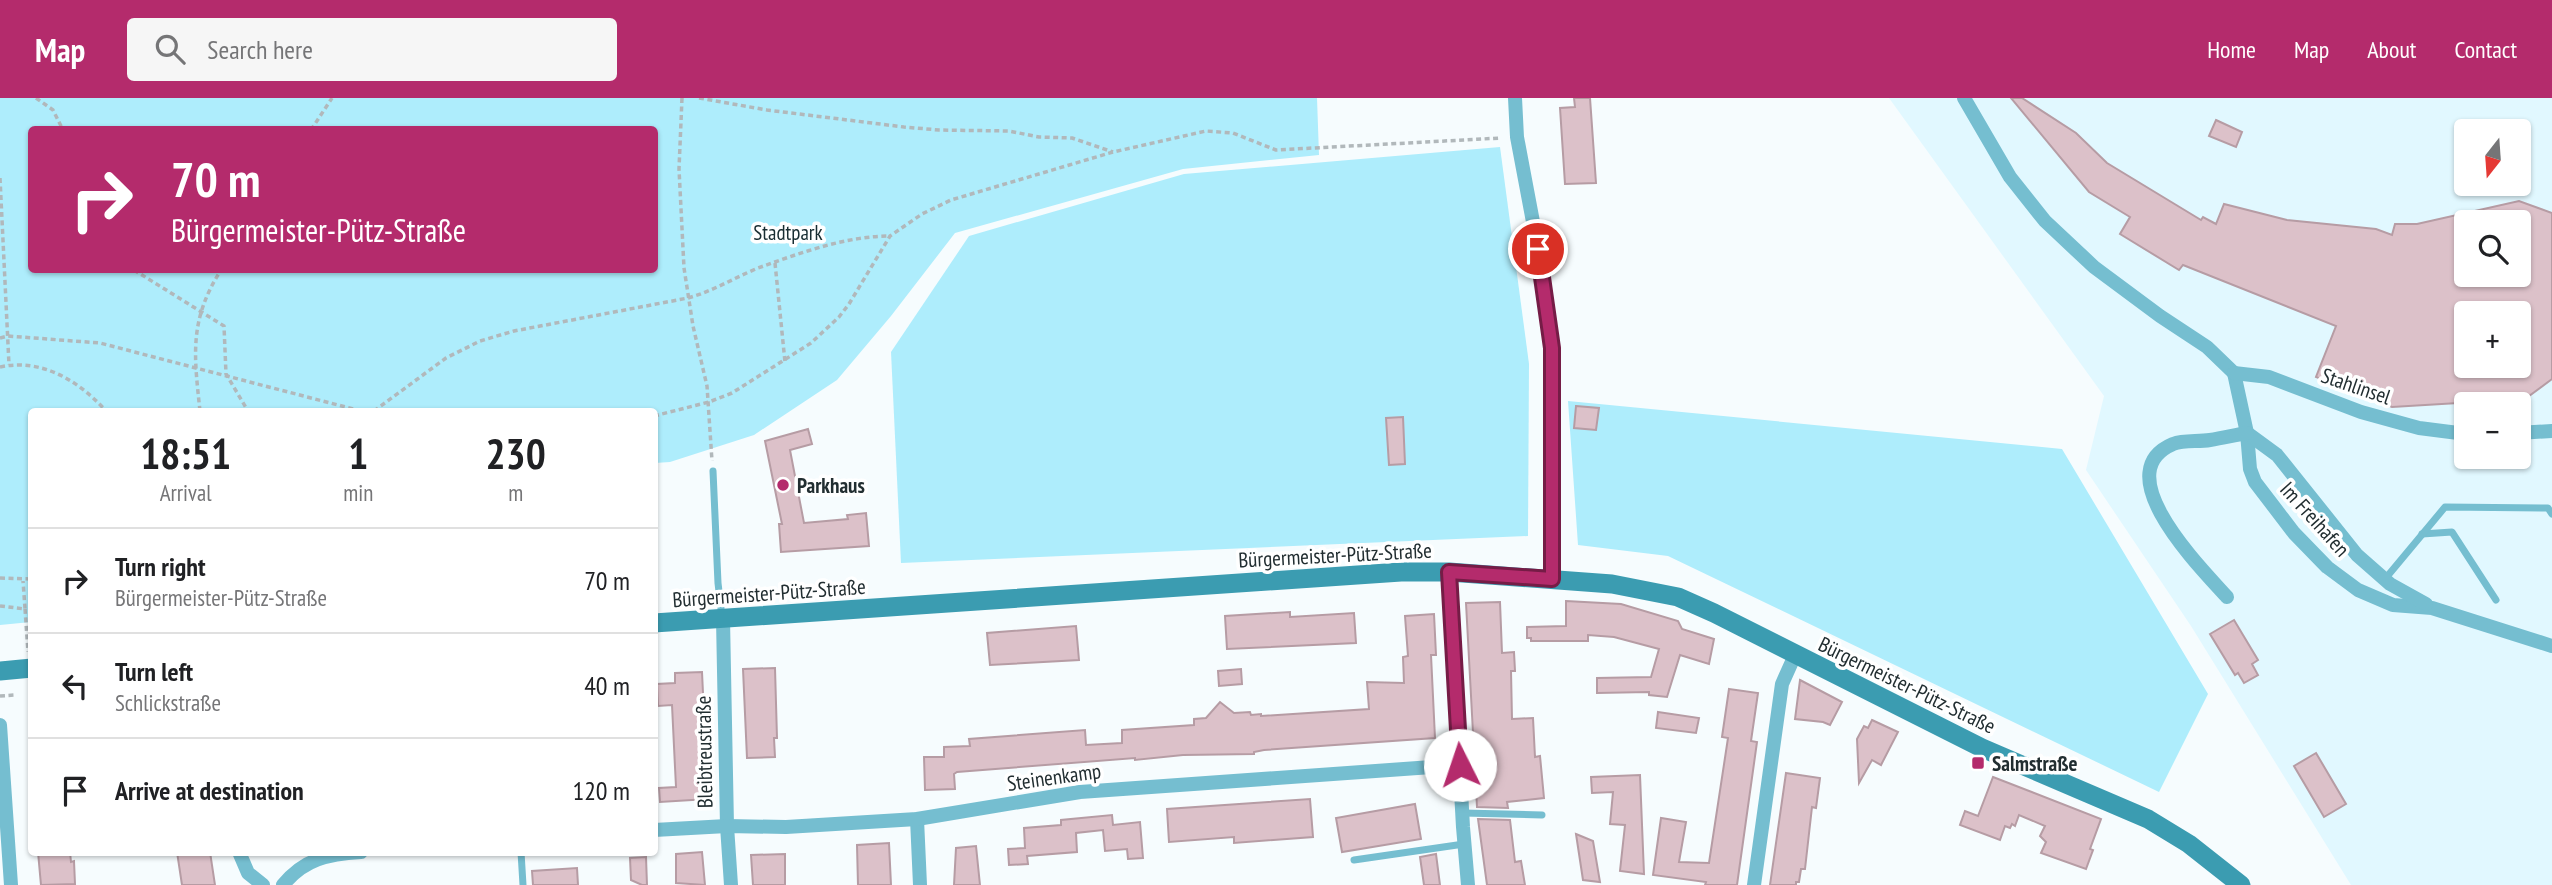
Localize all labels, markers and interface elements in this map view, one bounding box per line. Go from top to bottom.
search box [127,18,617,81]
text: Map [35,28,85,71]
icon: search [151,30,189,68]
text: Search here [207,33,313,66]
text: Home [2207,34,2256,65]
text: Map [2294,34,2329,65]
text: About [2367,34,2416,65]
text: Contact [2454,34,2517,65]
north arrow [2454,119,2530,196]
map controls [2454,119,2531,469]
text: 70 m [171,147,260,211]
icon: right [56,154,147,245]
text: Bürgermeister-Pütz-Straße [171,209,466,251]
button: search [2454,210,2531,287]
park label: Stadtpark [753,219,823,246]
pin [1508,219,1568,279]
icon: arrive [1519,230,1557,268]
button: + [2454,301,2531,378]
street label: Stahlinsel [2318,362,2394,410]
button: − [2454,392,2531,469]
text: 18:51 [140,426,231,481]
text: 1 [348,426,368,481]
text: 230 [486,426,546,481]
place label: Parkhaus [797,472,865,499]
street label: Im Freihafen [2274,476,2356,562]
marker: Parkhaus [775,477,791,493]
text: Arrival [160,478,212,507]
text: min [343,478,373,507]
text: m [508,478,523,507]
street label: Bürgermeister-Pütz-Straße [1238,536,1432,574]
text: Turn right [115,550,206,583]
icon: right [56,562,94,600]
text: 70 m [584,564,630,597]
street label: Bürgermeister-Pütz-Straße [671,573,867,613]
text: Bürgermeister-Pütz-Straße [115,583,327,612]
street label: Bürgermeister-Pütz-Straße [1814,630,2000,740]
text: Turn left [115,655,193,688]
icon: left [56,667,94,705]
text: 40 m [584,669,630,702]
text: Schlickstraße [115,688,221,717]
street label: Bleibtreustraße [690,696,718,808]
position arrow [1423,728,1497,802]
place label: Salmstraße [1992,750,2077,777]
marker: Salmstraße [1970,755,1986,771]
street label: Steinenkamp [1005,757,1103,797]
icon: arrive [56,772,94,810]
text: Arrive at destination [115,774,304,807]
text: 120 m [572,774,630,807]

